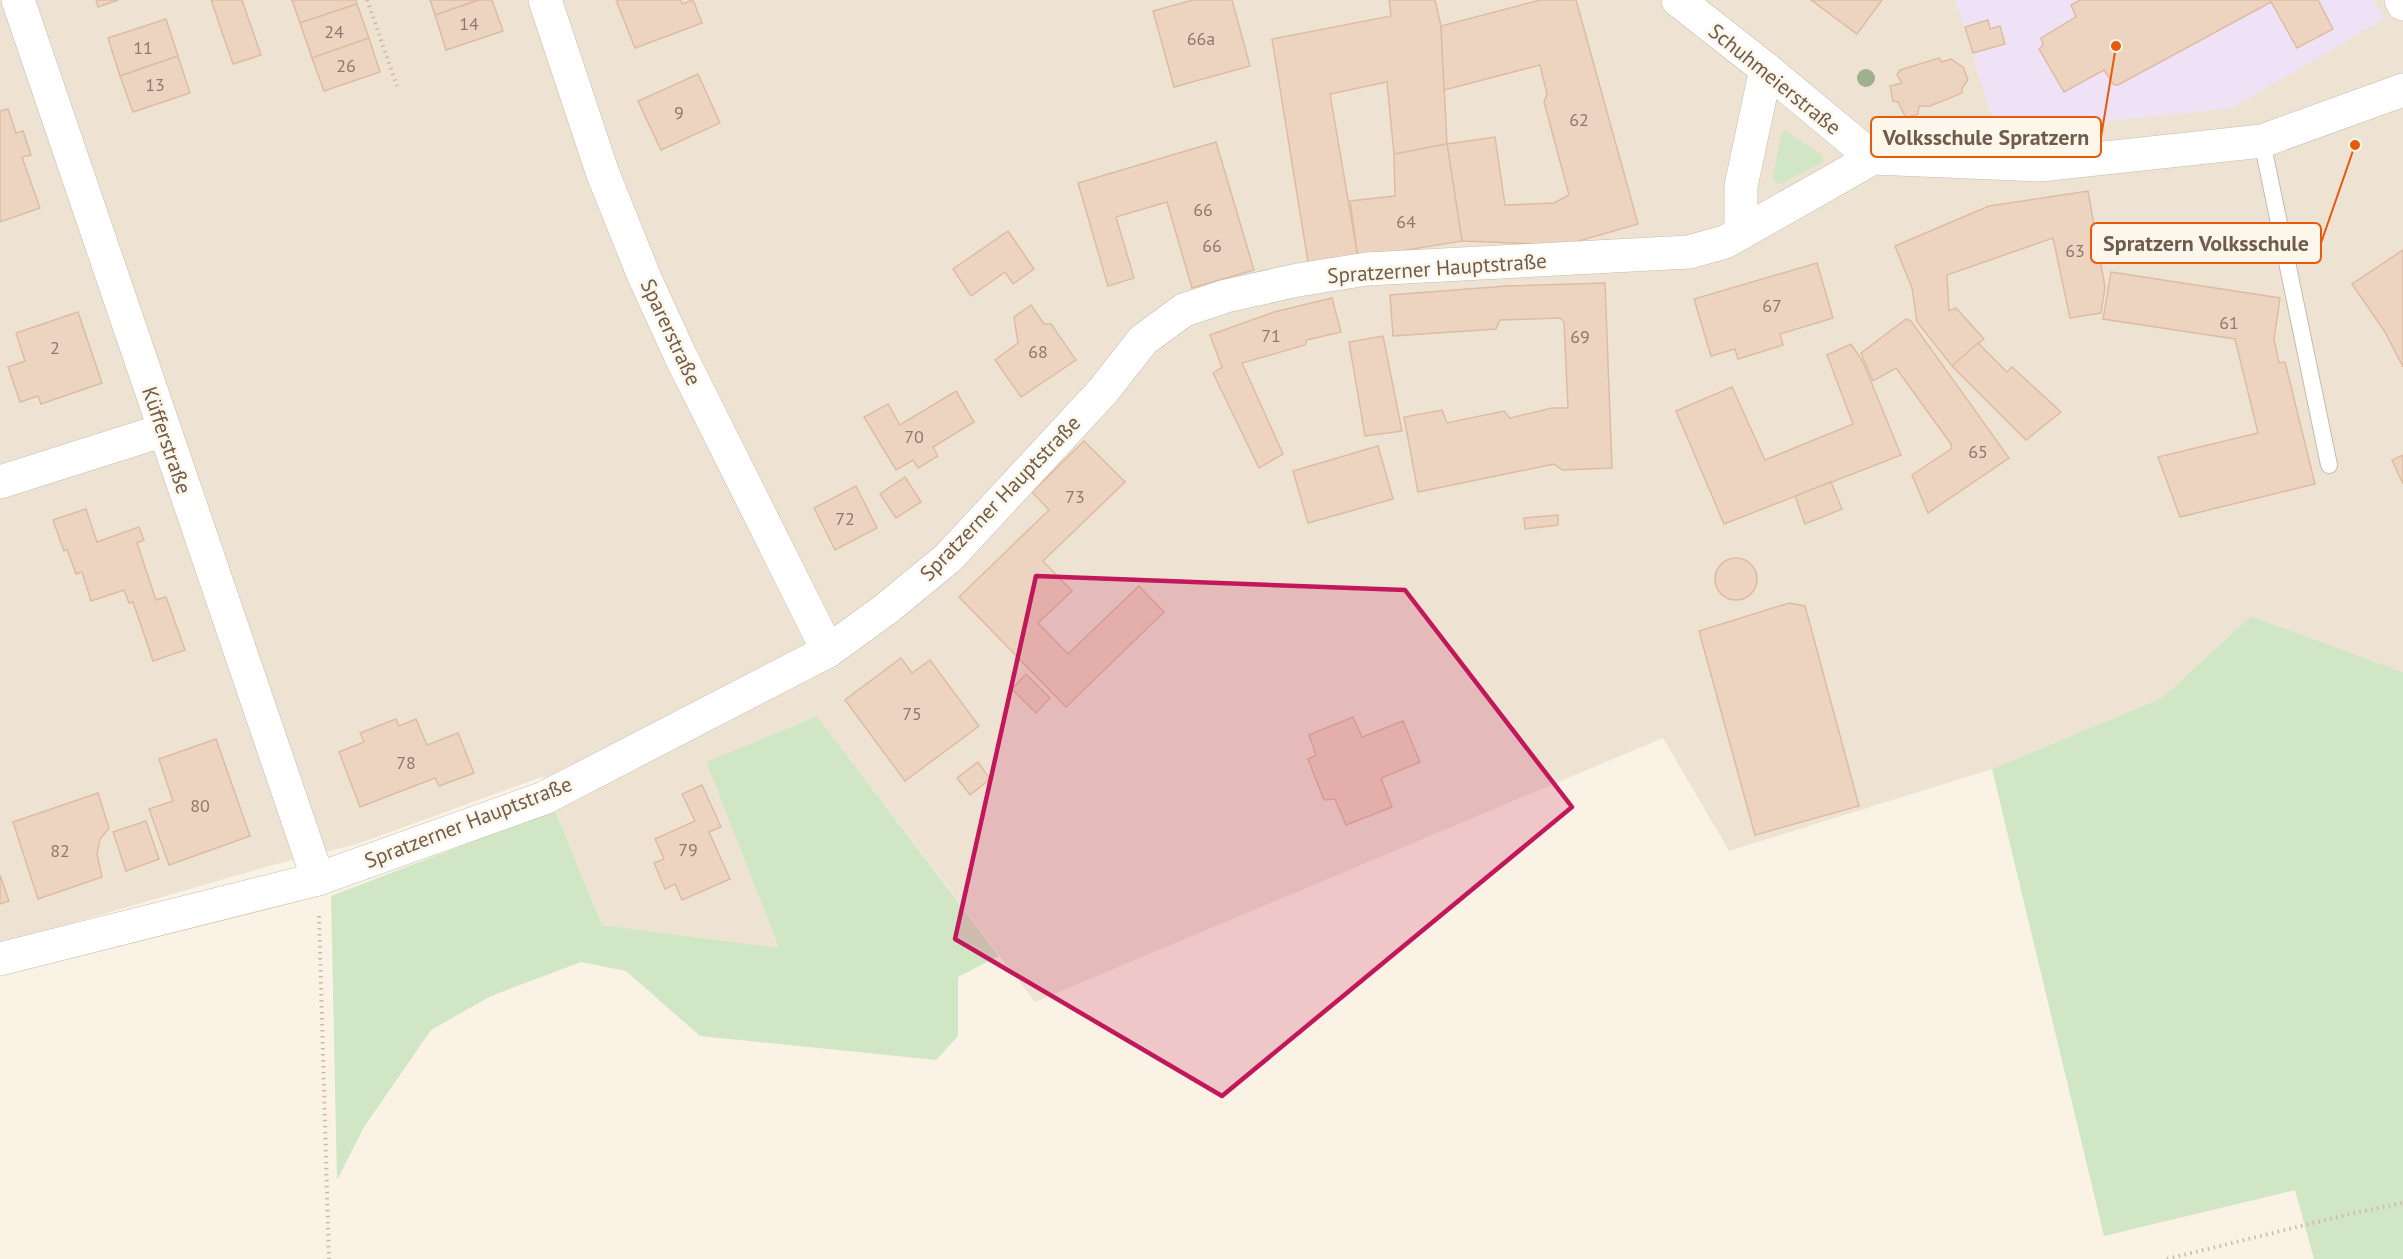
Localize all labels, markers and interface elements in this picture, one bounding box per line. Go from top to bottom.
house number: 14 [459,12,479,35]
street label: Schuhmeierstraße [1703,17,1847,141]
house number: 24 [324,20,344,43]
house number: 66a [1187,27,1215,50]
house number: 11 [133,36,153,59]
house number: 26 [336,54,356,77]
house number: 13 [145,73,165,96]
house number: 9 [674,101,684,124]
house number: 62 [1569,108,1589,131]
callout: Volksschule Spratzern [1871,117,2101,157]
text: Volksschule Spratzern [1882,123,2089,151]
house number: 66 [1193,198,1213,221]
house number: 64 [1396,210,1416,233]
callout: Spratzern Volksschule [2091,223,2321,263]
text: Spratzern Volksschule [2103,229,2309,257]
house number: 66 [1202,234,1222,257]
house number: 63 [2065,239,2085,262]
street label: Spratzerner Hauptstraße [1326,247,1548,289]
street label: Sparerstraße [635,274,707,390]
house number: 67 [1762,294,1782,317]
house number: 61 [2219,311,2239,334]
house number: 71 [1261,324,1281,347]
house number: 69 [1570,325,1590,348]
house number: 2 [50,336,60,359]
house number: 68 [1028,340,1048,363]
street label: Küfferstraße [136,383,198,497]
street label: Spratzerner Hauptstraße [914,410,1086,586]
house number: 70 [904,425,924,448]
house number: 65 [1968,440,1988,463]
house number: 73 [1065,485,1085,508]
house number: 72 [835,507,855,530]
house number: 75 [902,702,922,725]
house number: 78 [396,751,416,774]
street label: Spratzerner Hauptstraße [361,770,575,874]
house number: 80 [190,794,210,817]
house number: 79 [678,838,698,861]
house number: 82 [50,839,70,862]

